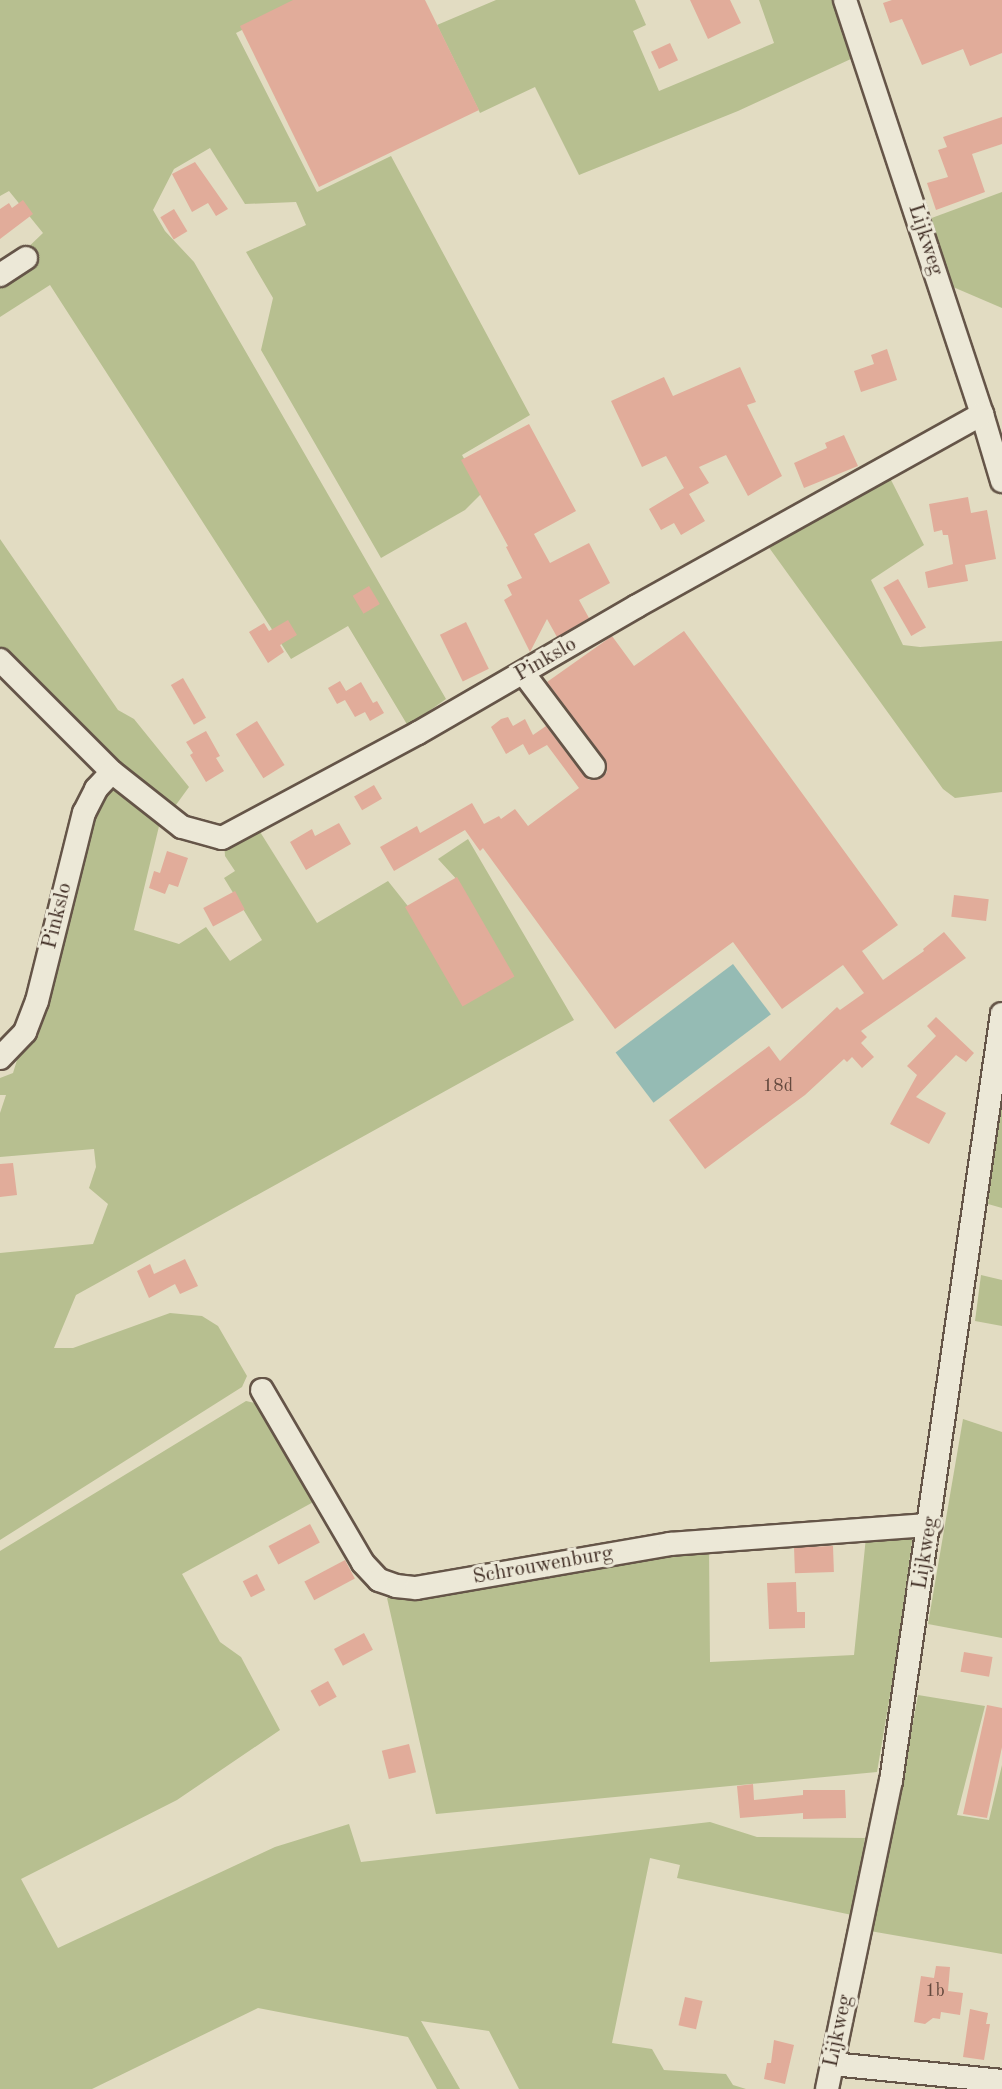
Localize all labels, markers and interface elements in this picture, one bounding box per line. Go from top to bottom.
street label: Lijkweg [902,201,948,279]
street label: Pinkslo [511,632,581,688]
street label: Pinkslo [38,880,78,952]
house number: 18d [763,1075,793,1097]
street label: Lijkweg [908,1515,944,1591]
street label: Schrouwenburg [471,1541,615,1591]
house number: 1b [925,1980,945,2002]
street label: Lijkweg [819,1992,859,2070]

